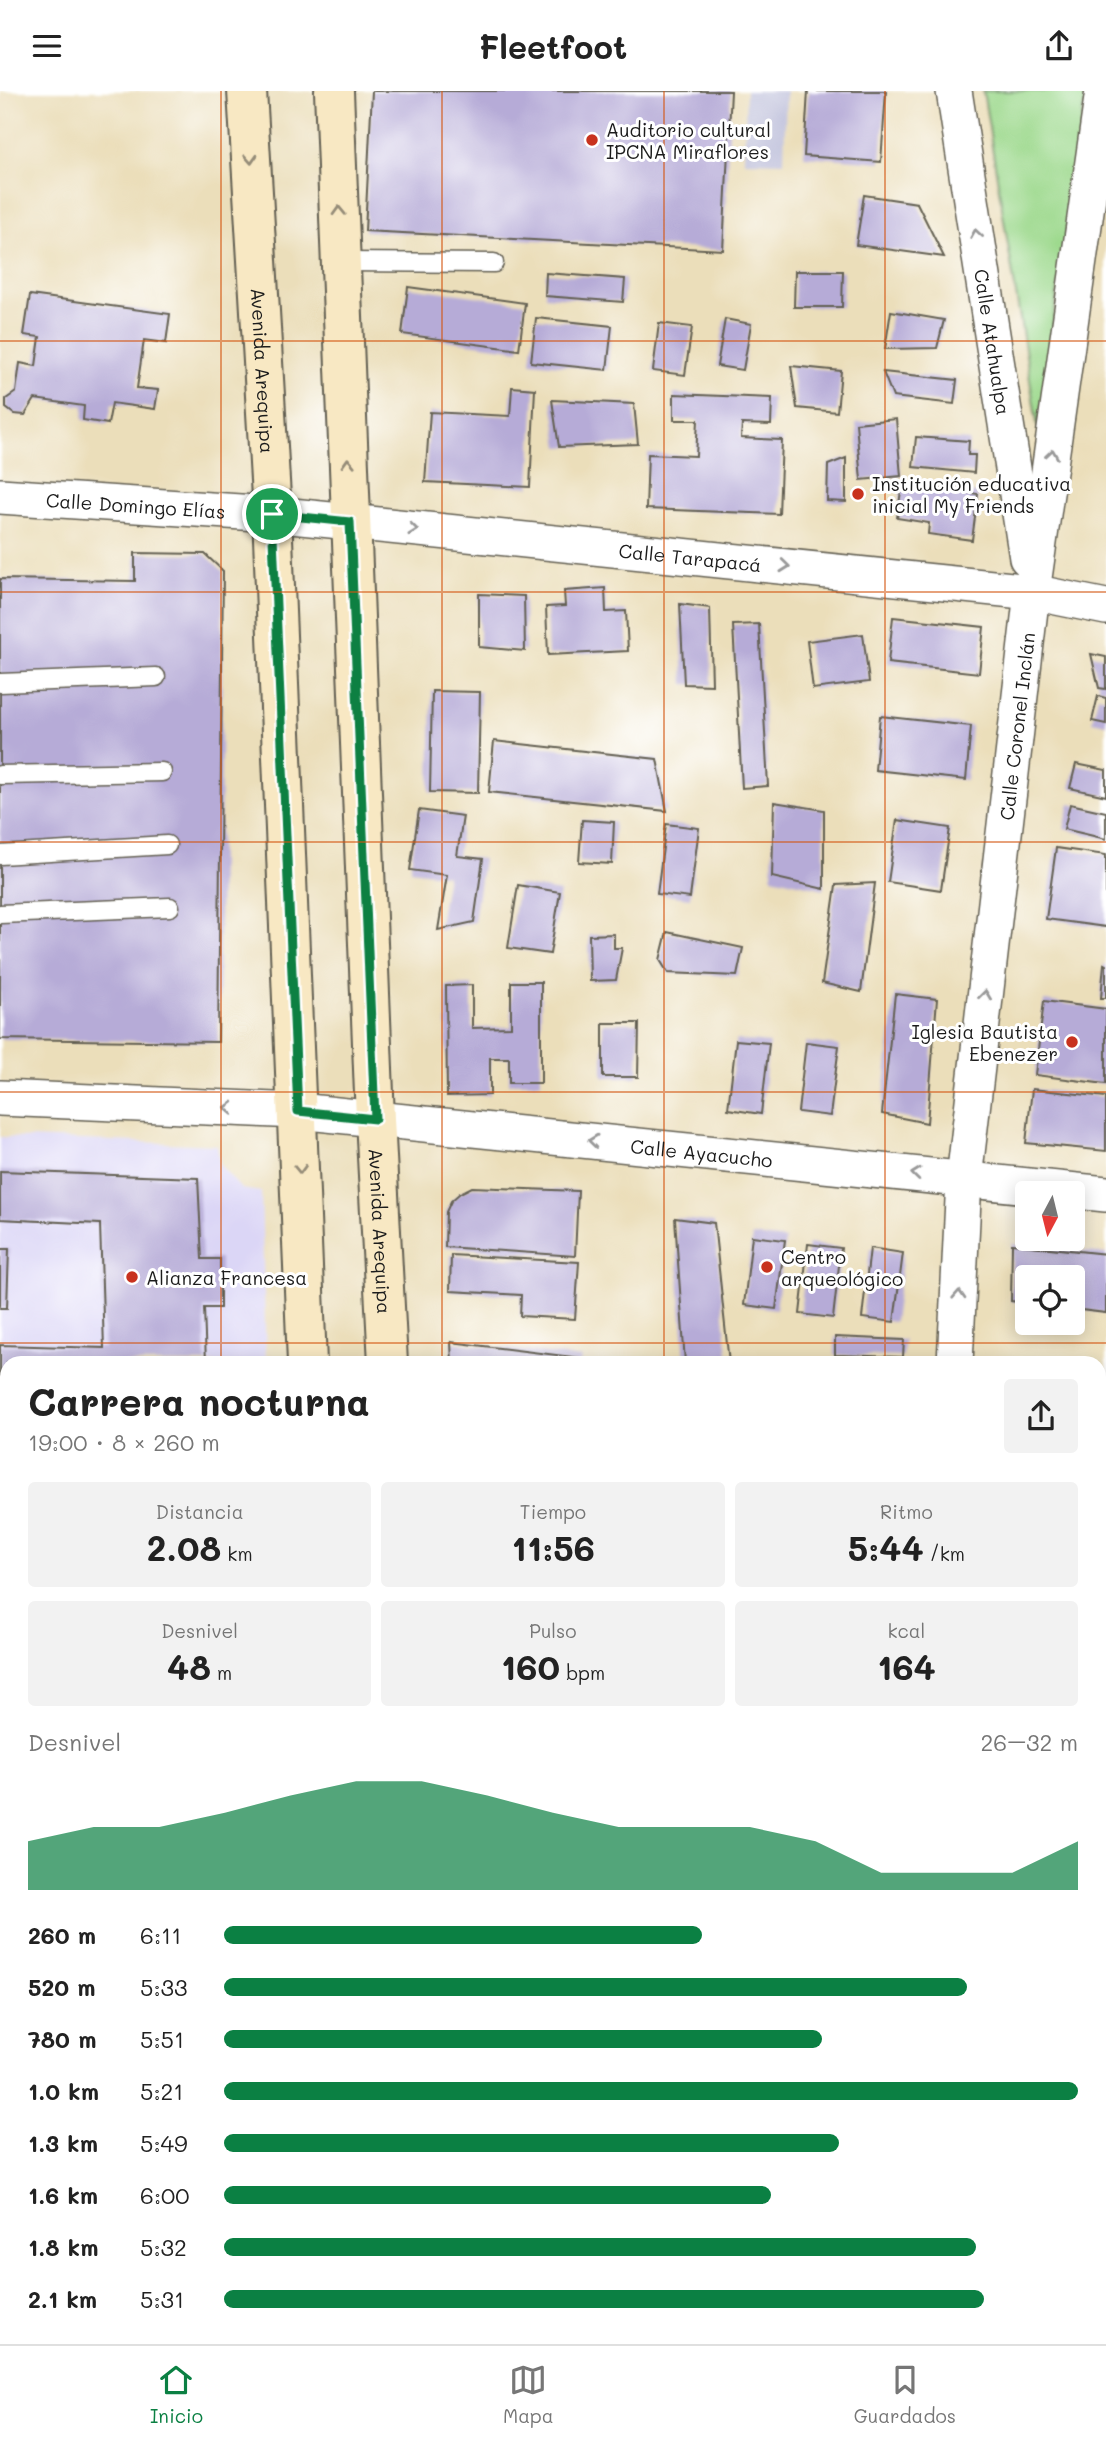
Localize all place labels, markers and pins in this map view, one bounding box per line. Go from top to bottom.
place label: Auditorio cultural IPCNA Miraflores [606,117,771,164]
marker: Auditorio cultural IPCNA Miraflores [584,132,600,148]
place label: Institución educativa inicial My Friends [872,471,1071,518]
pin [242,484,302,544]
marker: Institución educativa inicial My Friends [850,486,866,502]
place label: Iglesia Bautista Ebenezer [912,1019,1058,1066]
marker: Iglesia Bautista Ebenezer [1064,1034,1080,1050]
place label: Centro arqueológico [781,1244,903,1291]
marker: Centro arqueológico [759,1259,775,1275]
place label: Alianza Francesa [146,1265,307,1290]
marker: Alianza Francesa [124,1269,140,1285]

